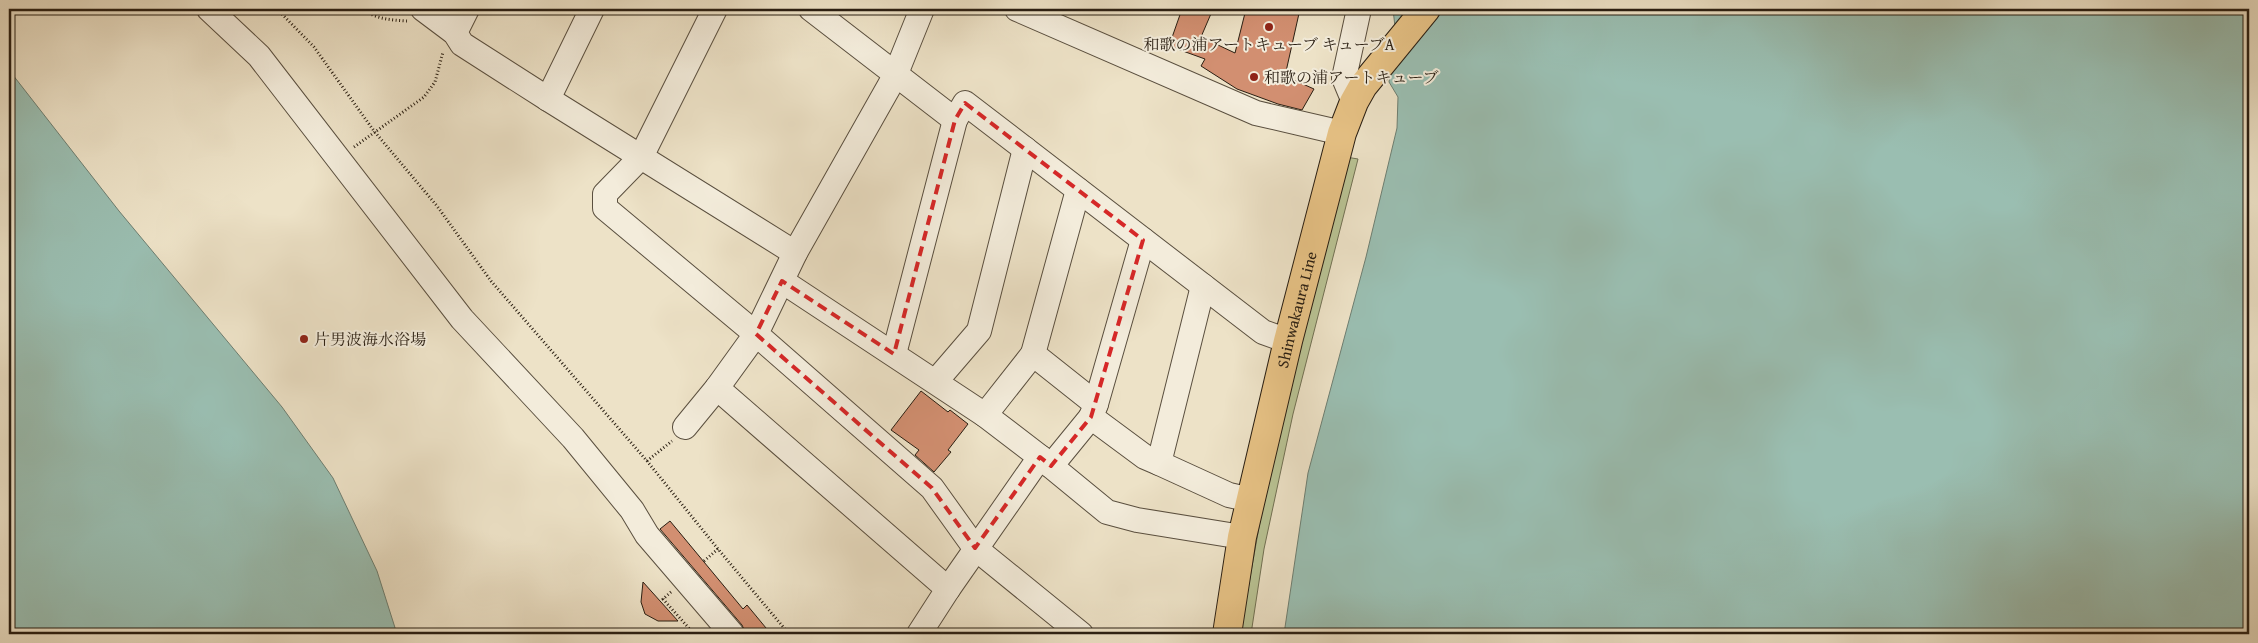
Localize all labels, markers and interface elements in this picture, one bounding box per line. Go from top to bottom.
marker: 和歌の浦アートキューブ キューブA [1263,21,1275,33]
place label: 和歌の浦アートキューブ キューブA [1143,32,1395,56]
place label: 和歌の浦アートキューブ [1264,65,1439,89]
marker: 和歌の浦アートキューブ [1248,71,1260,83]
street label: Shinwakaura Line [1270,249,1323,370]
place label: 片男波海水浴場 [314,327,426,351]
marker: 片男波海水浴場 [298,333,310,345]

